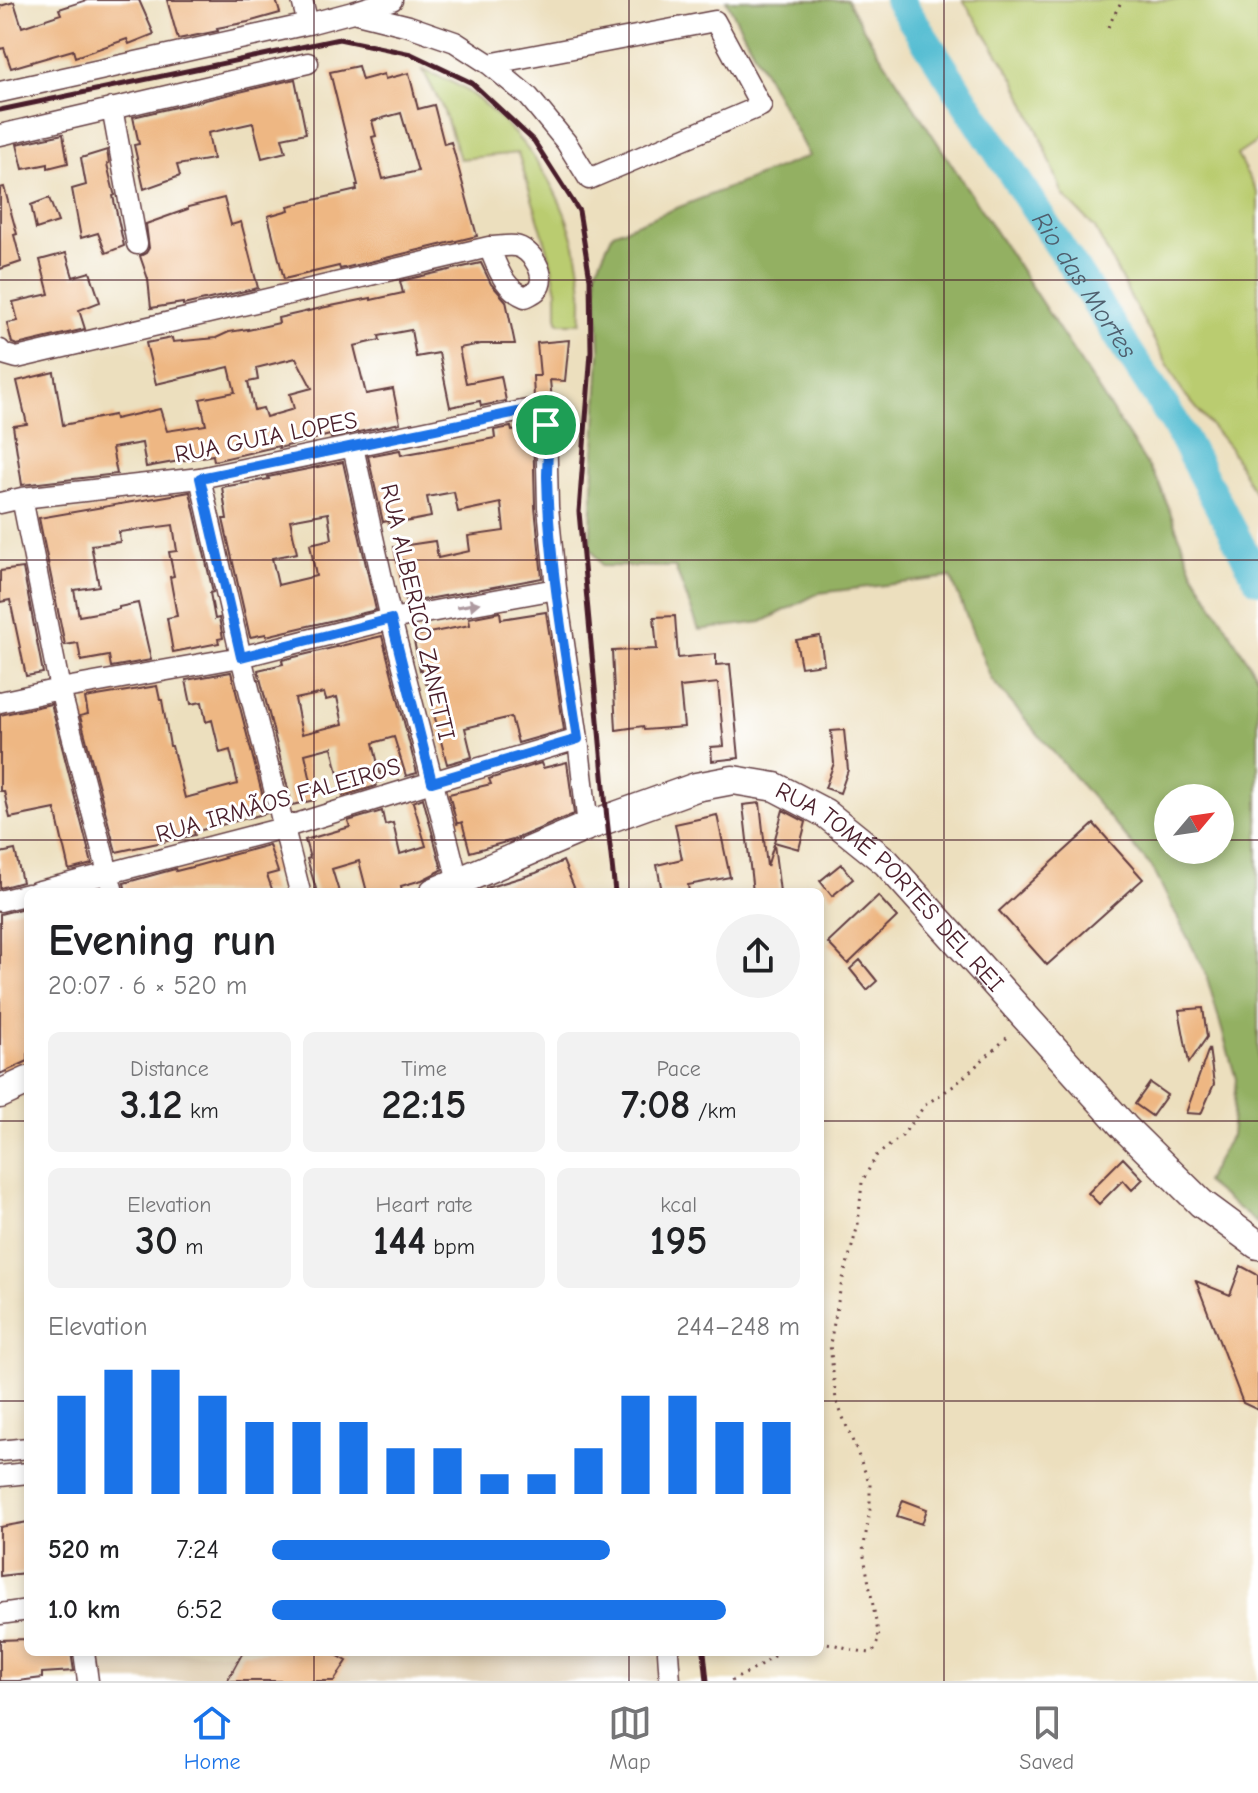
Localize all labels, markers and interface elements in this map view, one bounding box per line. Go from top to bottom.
water label: Rio das Mortes [1025,207,1143,364]
pin [512,391,580,459]
icon: arrive [524,403,568,447]
street label: RUA GUIA LOPES [172,406,360,468]
street label: RUA ALBERICO ZANETTI [375,481,461,743]
one-way arrow [456,598,481,610]
street label: RUA IRMÃOS FALEIROS [152,752,404,848]
street label: RUA TOMÉ PORTES DEL REI [771,776,1010,997]
north arrow [1154,784,1234,864]
map controls [1154,784,1234,864]
button: share [716,914,800,998]
text: Evening run [48,915,276,966]
text: 20:07 · 6 × 520 m [48,971,247,1001]
text: Distance [130,1056,209,1082]
text: Time [401,1056,447,1082]
text: Pace [656,1056,701,1082]
text: 3.12 [120,1082,183,1128]
text: 22:15 [381,1082,467,1128]
text: 7:08 [621,1082,691,1128]
text: km [183,1098,219,1124]
text: /km [691,1098,736,1124]
text: Elevation [127,1192,211,1218]
text: Heart rate [375,1192,472,1218]
text: kcal [660,1192,697,1218]
text: 30 [135,1218,178,1264]
text: 144 [373,1218,426,1264]
text: 195 [650,1218,708,1264]
text: m [178,1234,203,1260]
text: bpm [426,1234,475,1260]
text: Elevation [48,1312,148,1342]
text: 244–248 m [676,1312,800,1342]
text: 520 m [48,1535,120,1565]
text: 7:24 [176,1535,219,1565]
text: 1.0 km [48,1595,120,1625]
text: 6:52 [176,1595,223,1625]
tab: Home [184,1701,240,1775]
tab: Map [608,1701,652,1775]
tab: Saved [1019,1701,1074,1775]

